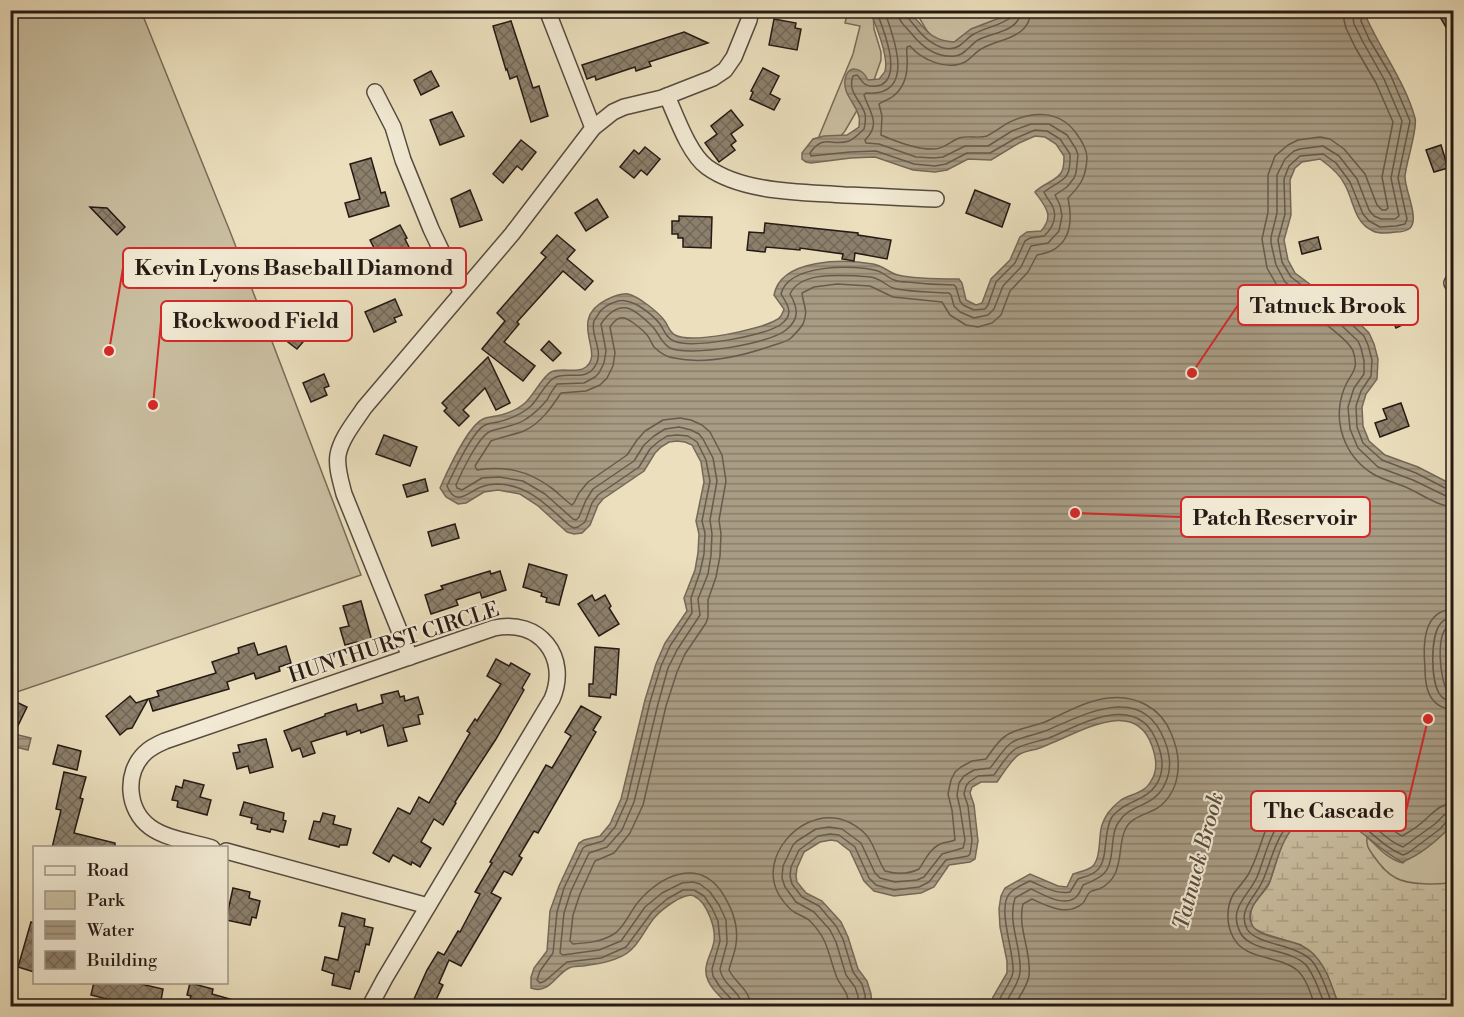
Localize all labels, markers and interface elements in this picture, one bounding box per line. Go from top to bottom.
callout: Kevin Lyons Baseball Diamond [123,248,466,288]
text: Kevin Lyons Baseball Diamond [134,255,454,282]
callout: Tatnuck Brook [1238,285,1418,325]
text: Tatnuck Brook [1250,293,1407,320]
callout: Rockwood Field [161,301,352,341]
text: Rockwood Field [173,308,340,335]
callout: Patch Reservoir [1181,497,1370,537]
text: Patch Reservoir [1192,505,1358,532]
street label: HUNTHURST CIRCLE [285,597,503,689]
water label: Tatnuck Brook [1168,789,1230,933]
callout: The Cascade [1251,791,1406,831]
text: The Cascade [1264,798,1394,825]
legend [33,846,228,984]
text: Road [87,859,130,882]
text: Park [87,889,126,912]
text: Water [86,919,135,942]
text: Building [86,949,158,972]

